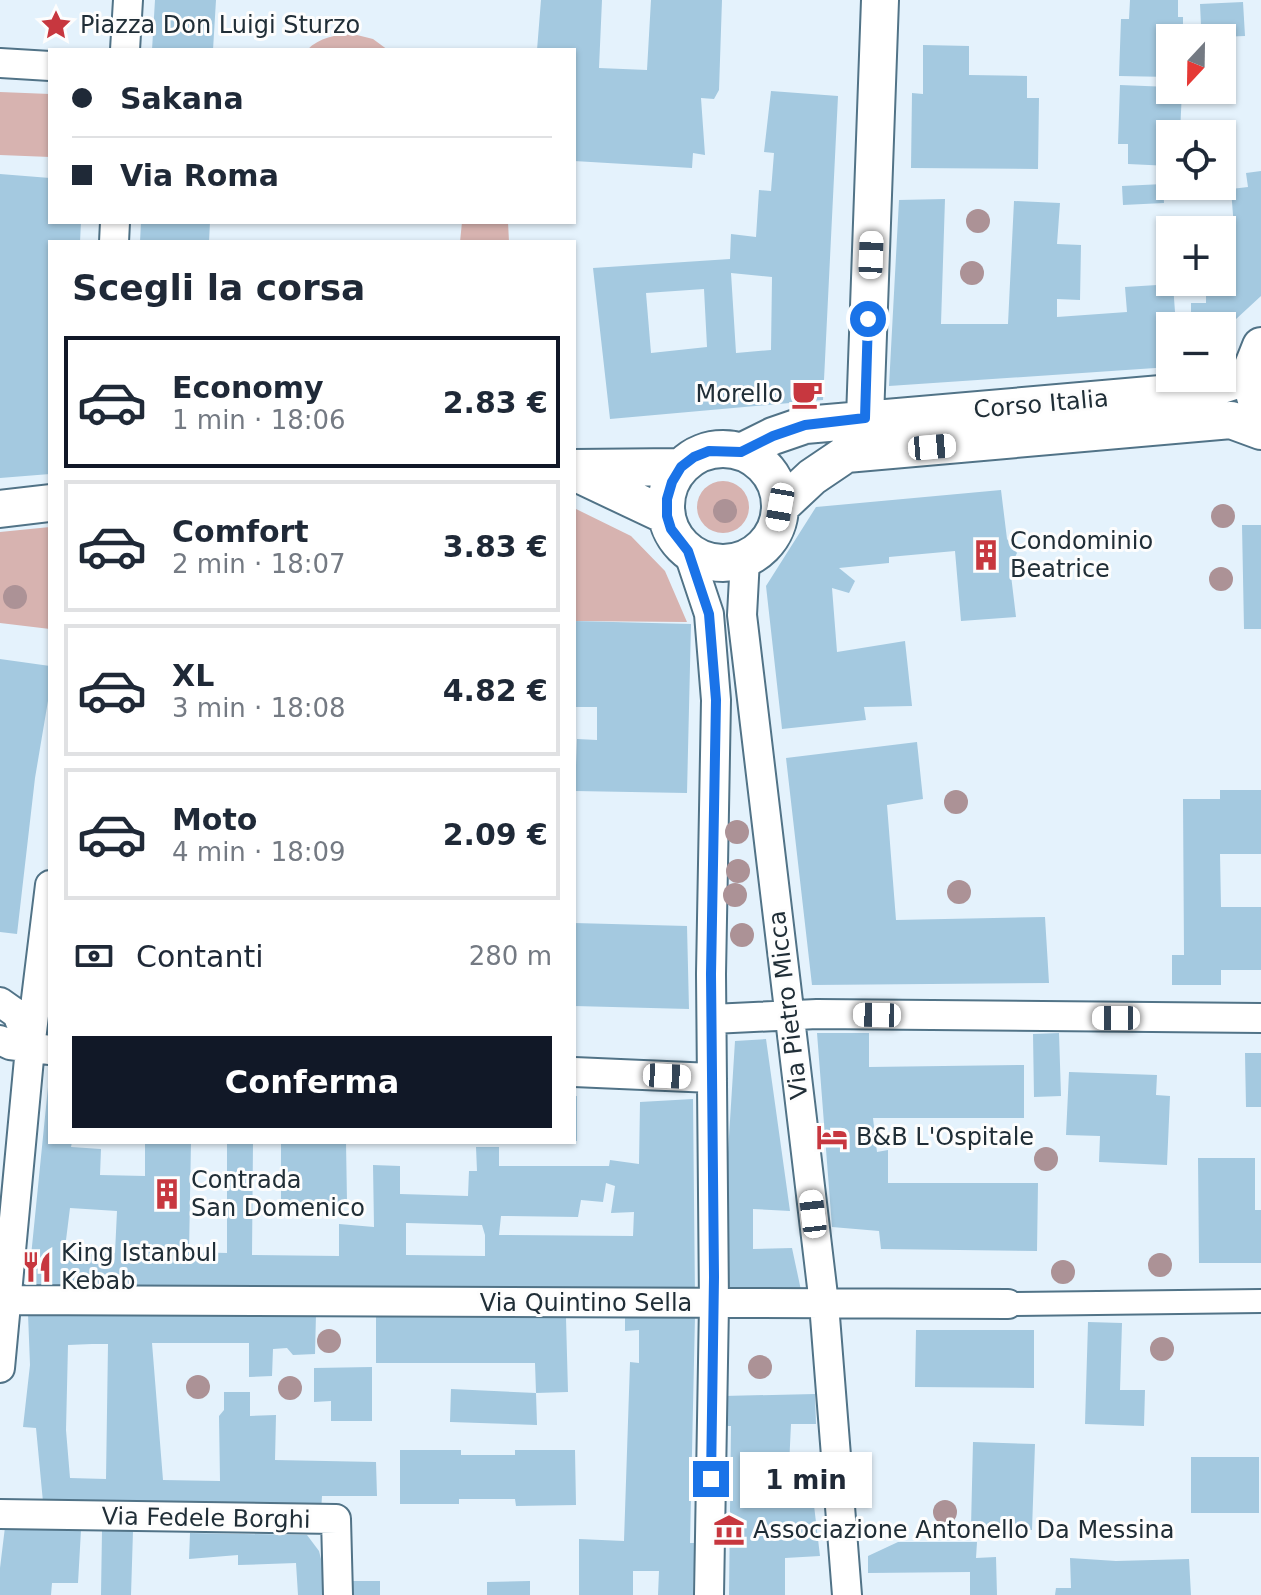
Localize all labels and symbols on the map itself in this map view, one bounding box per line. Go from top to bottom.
place icon: Piazza Don Luigi Sturzo [39,8,73,42]
place label: Piazza Don Luigi Sturzo [80,11,360,39]
north arrow [1156,24,1236,104]
car [858,231,884,279]
route start [850,301,886,337]
cafe icon: Morello [790,377,824,411]
place label: Morello [695,380,783,408]
street label: Corso Italia [972,384,1110,424]
car [907,433,957,461]
car [764,481,796,533]
place label: Condominio Beatrice [1010,527,1153,583]
building icon: Condominio Beatrice [969,538,1003,572]
street label: Via Pietro Micca [763,909,813,1101]
car [853,1003,901,1027]
car [1092,1006,1140,1030]
car [642,1063,692,1089]
hotel icon: B&B L'Ospitale [815,1120,849,1154]
place label: B&B L'Ospitale [856,1123,1034,1151]
place label: Contrada San Domenico [191,1166,365,1222]
building icon: Contrada San Domenico [150,1177,184,1211]
car [798,1189,828,1239]
place label: King Istanbul Kebab [61,1239,218,1295]
restaurant icon: King Istanbul Kebab [20,1250,54,1284]
street label: Via Quintino Sella [480,1289,692,1317]
callout: 1 min [739,1451,871,1507]
route end [693,1461,729,1497]
street label: Via Fedele Borghi [101,1502,311,1534]
museum icon: Associazione Antonello Da Messina [712,1513,746,1547]
place label: Associazione Antonello Da Messina [753,1516,1174,1544]

